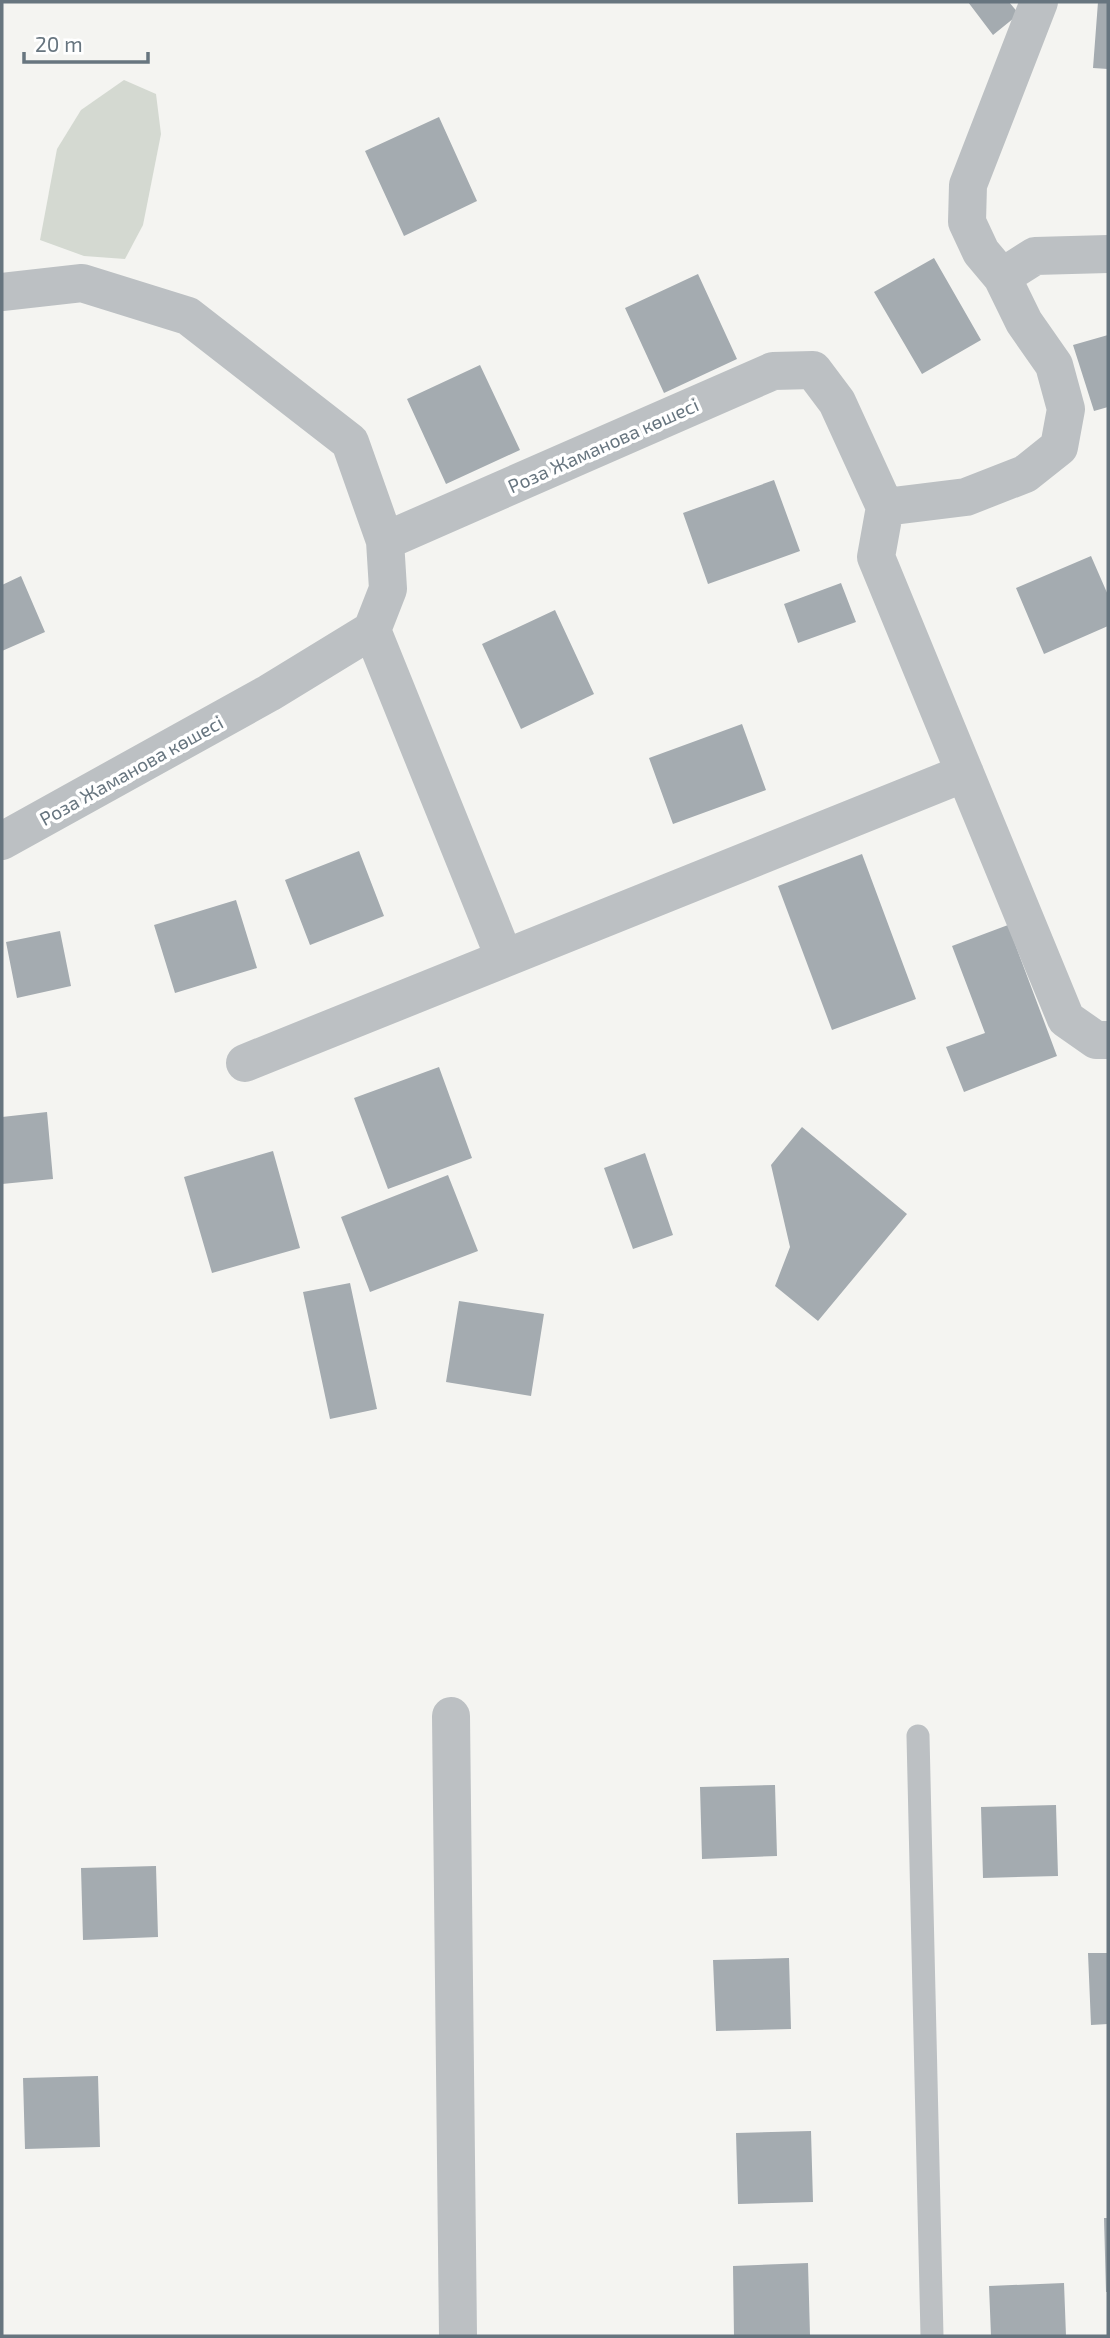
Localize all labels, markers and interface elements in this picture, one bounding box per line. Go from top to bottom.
scale bar [24,21,149,65]
text: 20 m [35,31,83,56]
street label: Роза Жаманова көшесі [504,393,702,497]
street label: Роза Жаманова көшесі [35,710,227,830]

